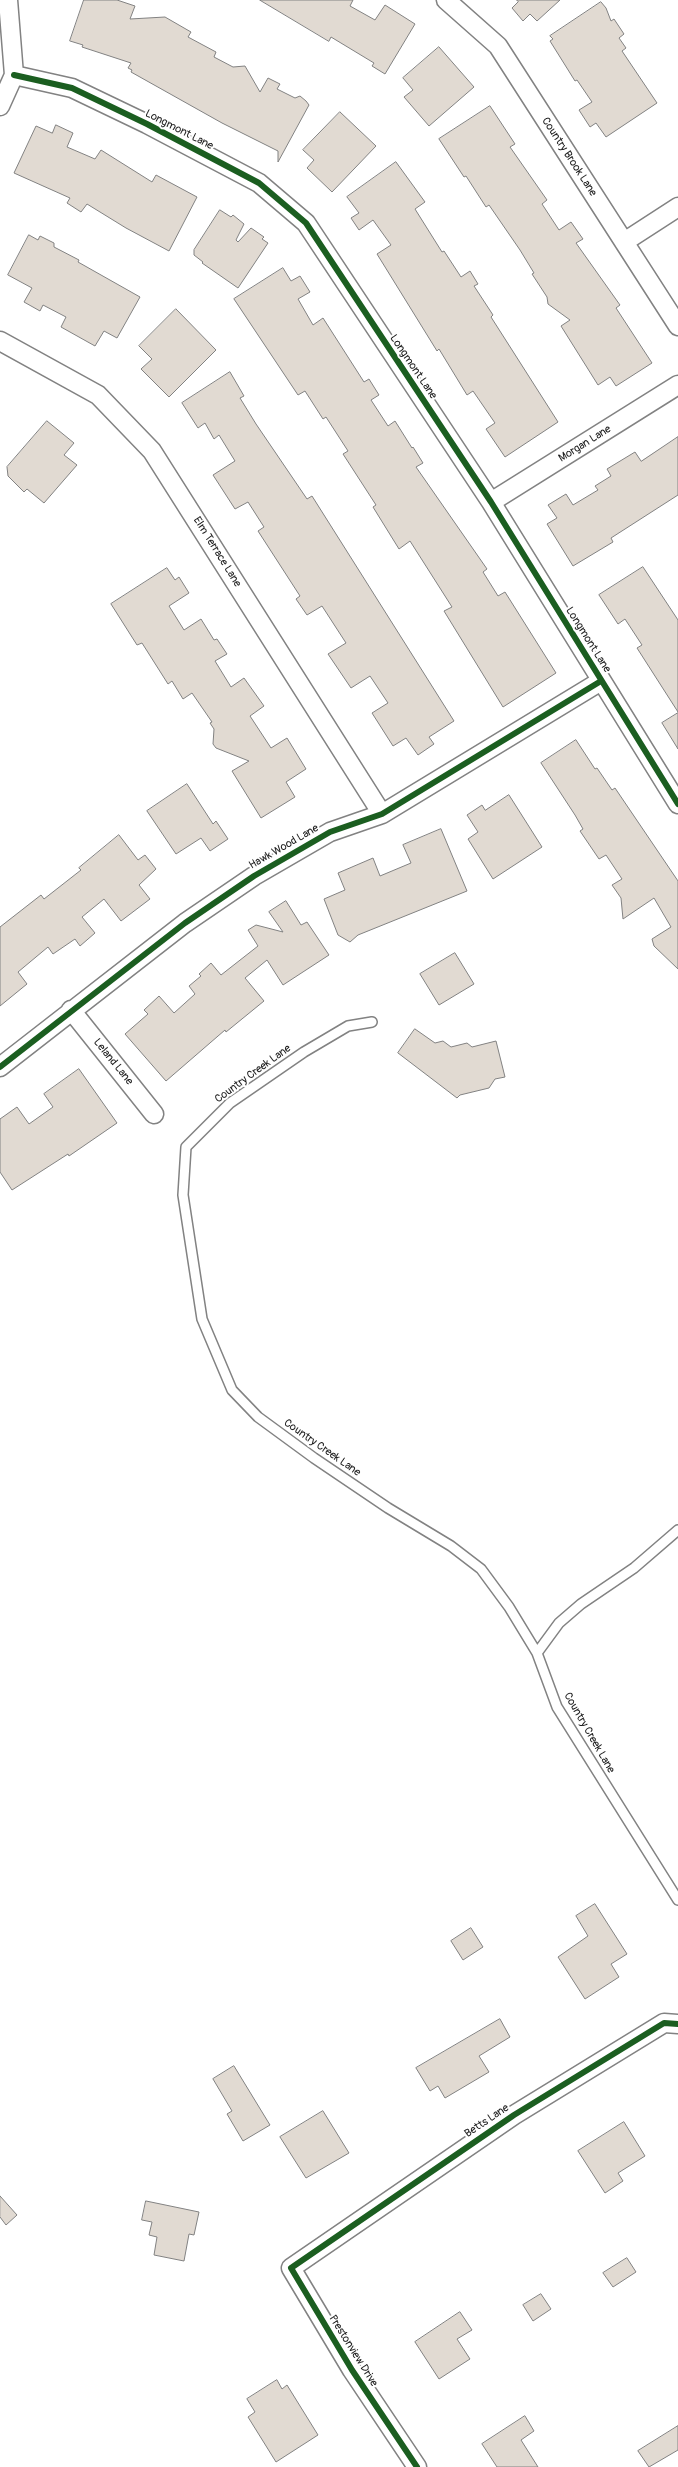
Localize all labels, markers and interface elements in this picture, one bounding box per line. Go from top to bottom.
street label: Longmont Lane [143,107,215,153]
street label: Country Brook Lane [539,115,599,199]
street label: Longmont Lane [387,332,439,402]
street label: Morgan Lane [556,423,614,465]
street label: Elm Terrace Lane [190,514,244,590]
street label: Longmont Lane [563,605,613,675]
street label: Hawk Wood Lane [247,822,321,872]
street label: Leland Lane [90,1036,136,1088]
street label: Country Creek Lane [212,1042,294,1106]
street label: Country Creek Lane [281,1417,363,1479]
street label: Country Creek Lane [561,1690,617,1776]
street label: Betts Lane [462,2101,512,2141]
street label: Prestonview Drive [326,2313,380,2389]

